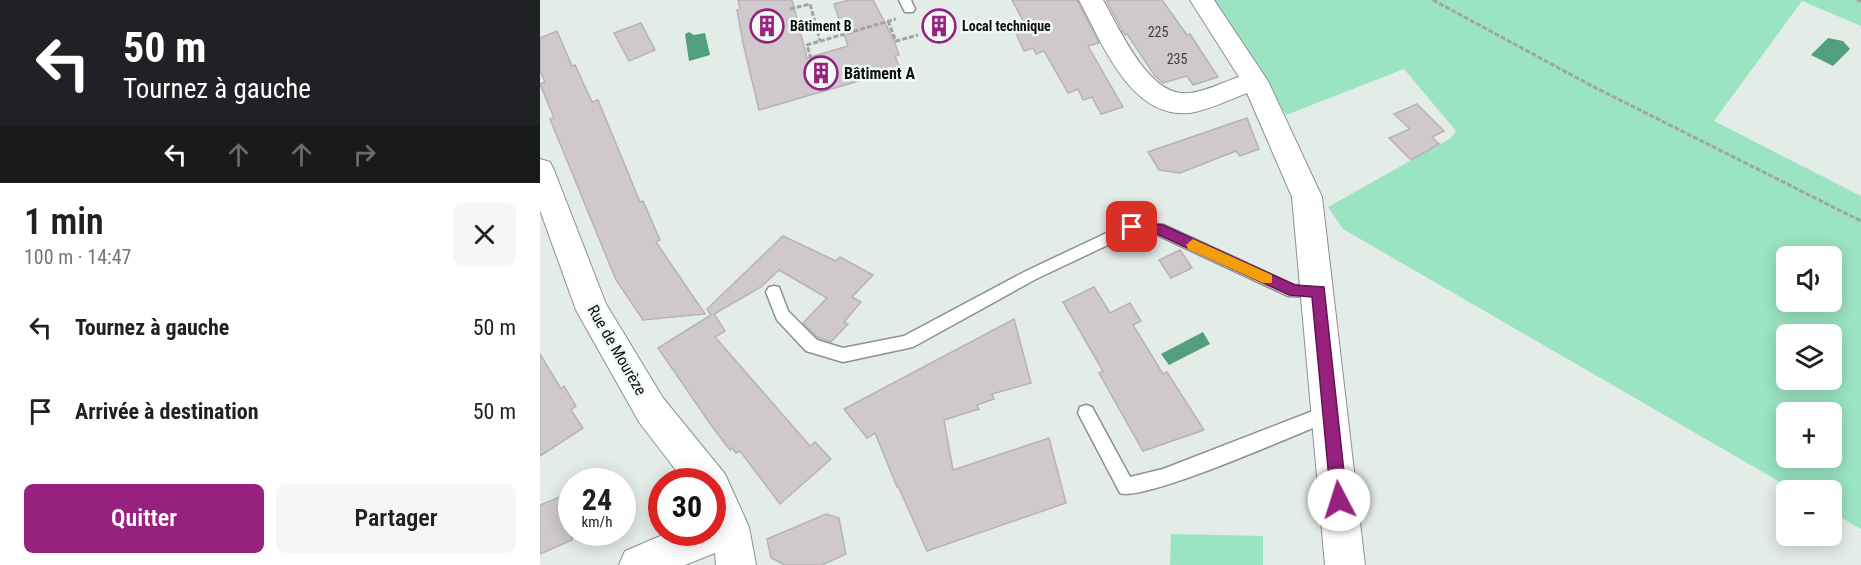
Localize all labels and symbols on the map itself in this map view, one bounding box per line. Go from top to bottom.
building icon: Bâtiment B [749,8,785,44]
building icon: Local technique [921,8,957,44]
place label: Bâtiment B [790,18,852,34]
place label: Local technique [962,18,1051,34]
house number: 225 [1148,24,1168,40]
house number: 235 [1167,51,1187,67]
building icon: Bâtiment A [803,55,839,91]
place label: Bâtiment A [844,64,915,83]
pin [1106,201,1157,252]
street label: Rue de Mourèze [584,302,650,398]
speed limit sign: 30 [648,468,726,546]
position arrow [1307,468,1371,532]

